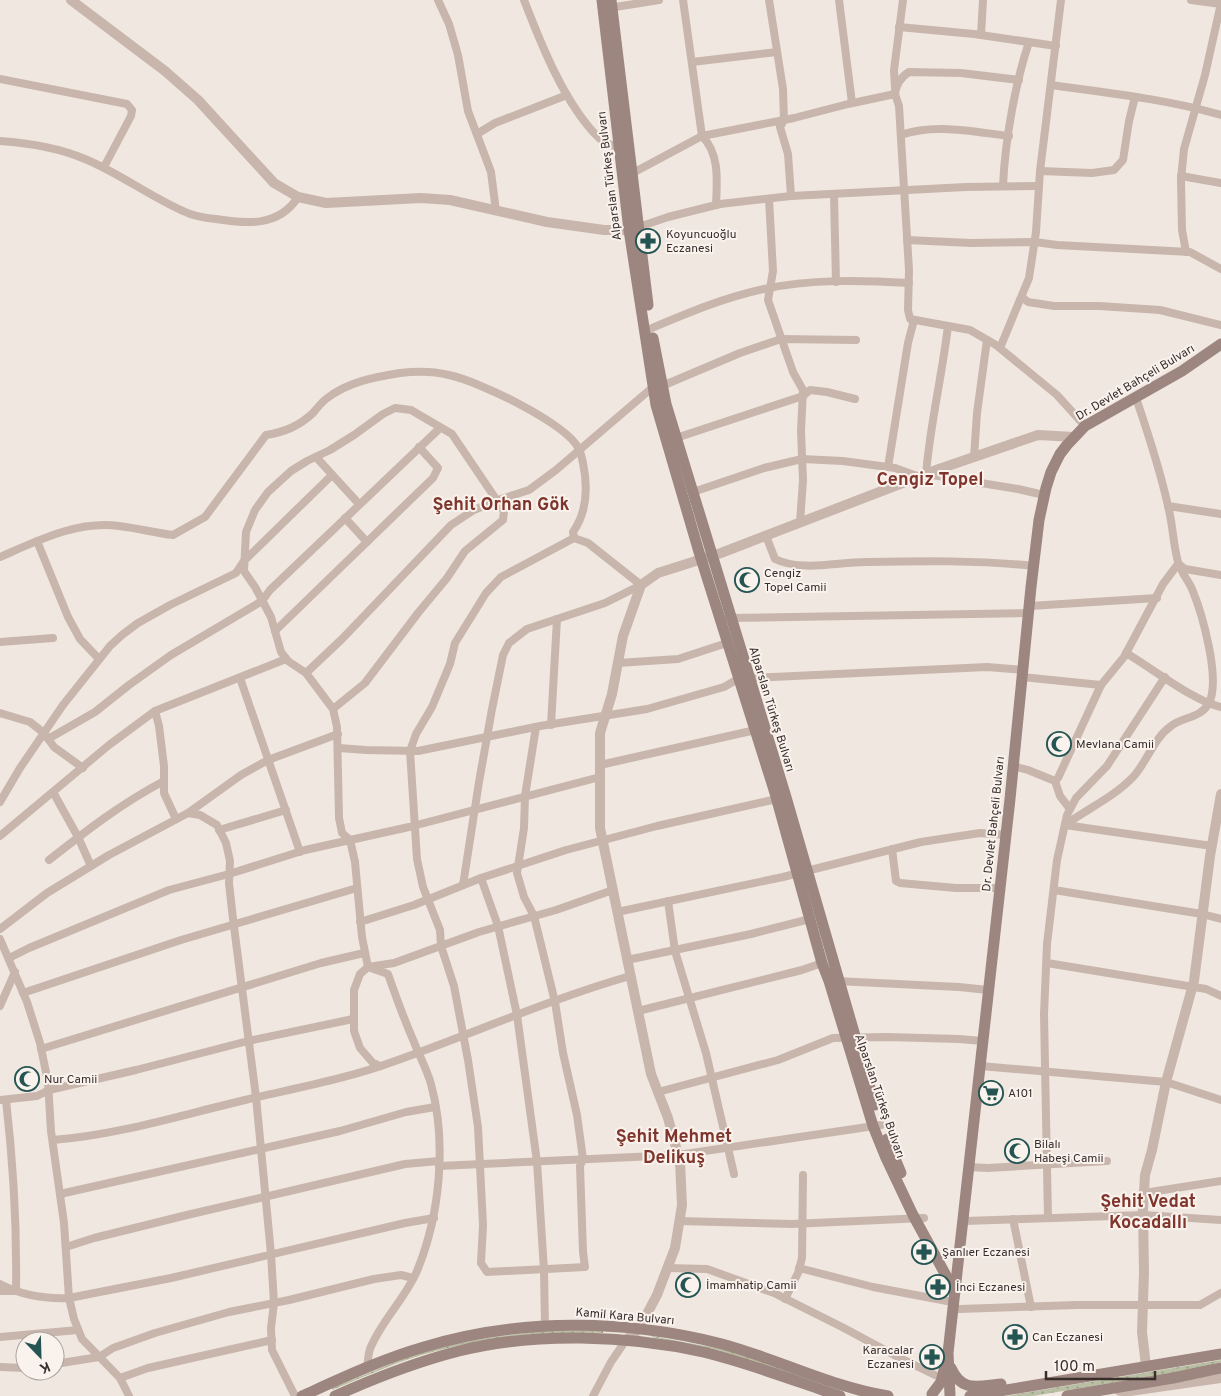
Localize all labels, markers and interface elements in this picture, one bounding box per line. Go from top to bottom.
street label: Alparslan Türkeş Bulvarı [594,110,626,241]
place label: Koyuncuoğlu Eczanesi [666,227,737,257]
pharmacy icon: Koyuncuoğlu Eczanesi [635,228,661,254]
street label: Dr. Devlet Bahçeli Bulvarı [1073,341,1198,425]
district label: Cengiz Topel [876,469,984,492]
district label: Şehit Orhan Gök [433,494,569,517]
place label: Cengiz Topel Camii [764,566,826,596]
mosque icon: Cengiz Topel Camii [734,567,760,593]
street label: Alparslan Türkeş Bulvarı [744,645,798,774]
mosque icon: Mevlana Camii [1046,731,1072,757]
place label: Mevlana Camii [1076,737,1154,753]
street label: Dr. Devlet Bahçeli Bulvarı [979,756,1009,893]
street label: Alparslan Türkeş Bulvarı [850,1032,908,1160]
mosque icon: Nur Camii [14,1066,40,1092]
place label: Nur Camii [44,1072,97,1088]
supermarket icon: A101 [978,1080,1004,1106]
place label: A101 [1008,1086,1033,1102]
district label: Şehit Mehmet Delikuş [616,1126,732,1170]
place label: Bilalı Habeşi Camii [1034,1137,1104,1167]
mosque icon: Bilalı Habeşi Camii [1004,1138,1030,1164]
district label: Şehit Vedat Kocadallı [1100,1191,1196,1235]
pharmacy icon: Şanlıer Eczanesi [911,1239,937,1265]
place label: Şanlıer Eczanesi [942,1245,1030,1261]
mosque icon: İmamhatip Camii [675,1272,701,1298]
pharmacy icon: İnci Eczanesi [925,1274,951,1300]
place label: İmamhatip Camii [706,1278,797,1294]
place label: İnci Eczanesi [956,1280,1025,1296]
street label: Kamil Kara Bulvarı [575,1305,675,1329]
pharmacy icon: Can Eczanesi [1002,1324,1028,1350]
place label: Can Eczanesi [1032,1330,1103,1346]
north arrow [15,1331,65,1381]
place label: Karacalar Eczanesi [862,1343,914,1373]
pharmacy icon: Karacalar Eczanesi [919,1344,945,1370]
scale bar [1046,1348,1155,1380]
text: K [37,1357,52,1376]
text: 100 m [1054,1358,1095,1377]

